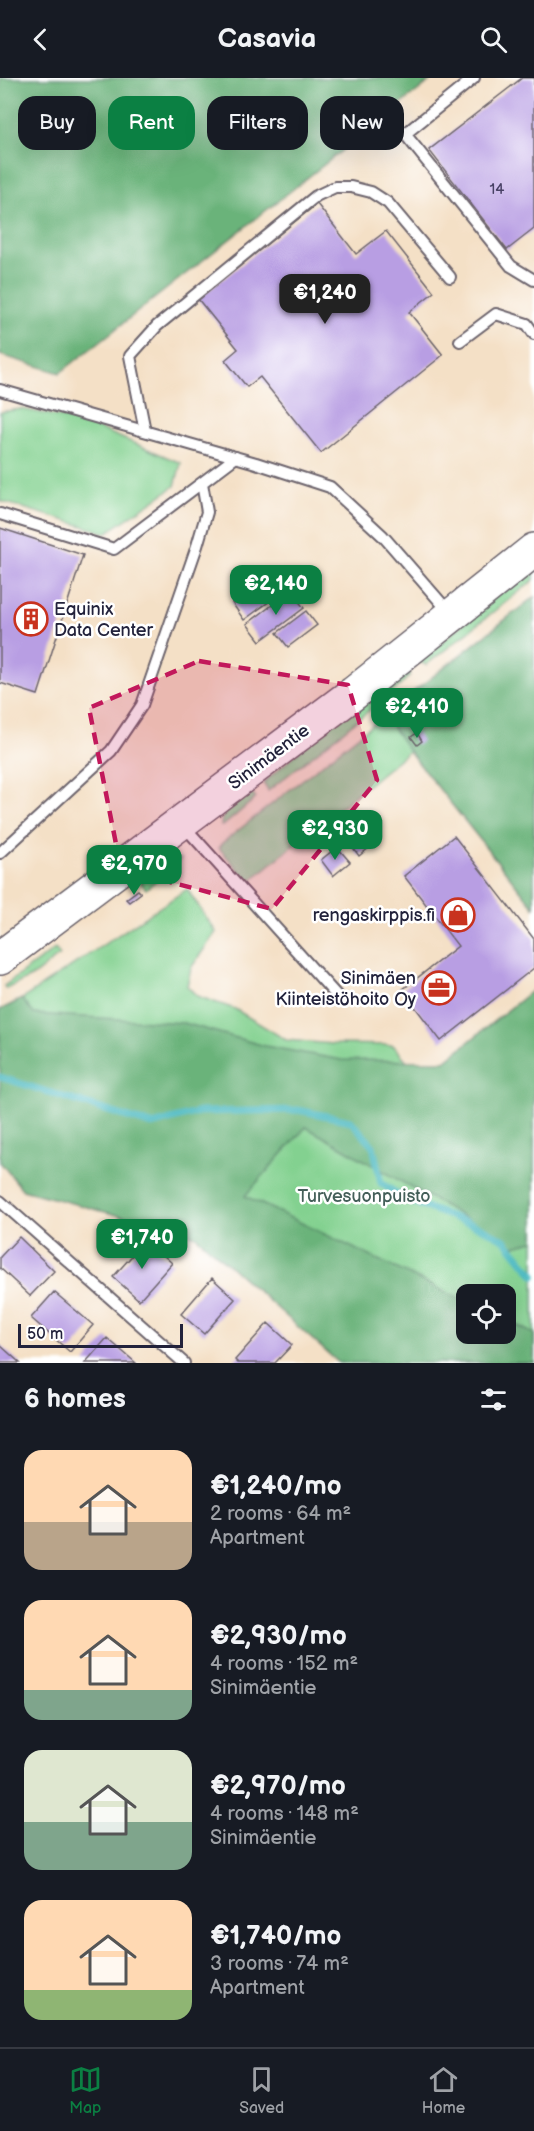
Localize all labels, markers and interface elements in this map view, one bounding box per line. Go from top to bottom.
icon: back [24,23,57,56]
text: Casavia [218,23,316,55]
icon: search [477,23,510,56]
chip: Buy [18,96,96,150]
chip: Rent [108,96,195,150]
chip: Filters [207,96,308,150]
chip: New [320,96,404,150]
house number: 14 [490,180,504,199]
pin: €1,240 [276,274,374,325]
text: €1,240 [293,281,357,305]
pin: €2,140 [227,565,325,616]
text: €2,140 [244,572,308,596]
place label: Equinix Data Center [54,599,153,641]
building icon: Equinix Data Center [13,601,49,637]
pin: €2,410 [368,688,466,739]
text: €2,410 [385,695,449,719]
street label: Sinimäentie [224,720,314,794]
pin: €2,930 [286,810,384,861]
text: €2,930 [301,817,369,841]
pin: €2,970 [85,845,183,896]
text: €2,970 [101,852,167,876]
shop icon: rengaskirppis.fi [440,897,476,933]
place label: rengaskirppis.fi [313,905,435,926]
place label: Sinimäen Kiinteistöhoito Oy [276,968,417,1010]
office icon: Sinimäen Kiinteistöhoito Oy [421,970,457,1006]
park label: Turvesuonpuisto [297,1186,431,1207]
pin: €1,740 [93,1219,191,1270]
text: €1,740 [110,1226,174,1250]
map controls [456,1284,516,1344]
button: locate [456,1284,516,1344]
scale bar [18,1321,183,1348]
text: 50 m [27,1325,63,1344]
icon: filters [477,1383,510,1416]
text: 6 homes [24,1384,126,1415]
text: €1,240/mo [210,1471,342,1502]
icon: home [72,1474,144,1546]
text: 2 rooms · 64 m² [210,1502,351,1526]
text: Apartment [210,1526,305,1550]
text: €2,930/mo [210,1621,347,1652]
icon: home [72,1624,144,1696]
text: 4 rooms · 152 m² [210,1652,358,1676]
text: Sinimäentie [210,1676,316,1700]
text: €2,970/mo [210,1771,346,1802]
icon: home [72,1774,144,1846]
text: 4 rooms · 148 m² [210,1802,359,1826]
text: Sinimäentie [210,1826,316,1850]
text: €1,740/mo [210,1921,341,1952]
icon: home [72,1924,144,1996]
text: 3 rooms · 74 m² [210,1952,349,1976]
text: Apartment [210,1976,305,2000]
tab: Map [69,2063,102,2118]
tab: Saved [239,2063,284,2118]
tab: Home [422,2063,465,2118]

